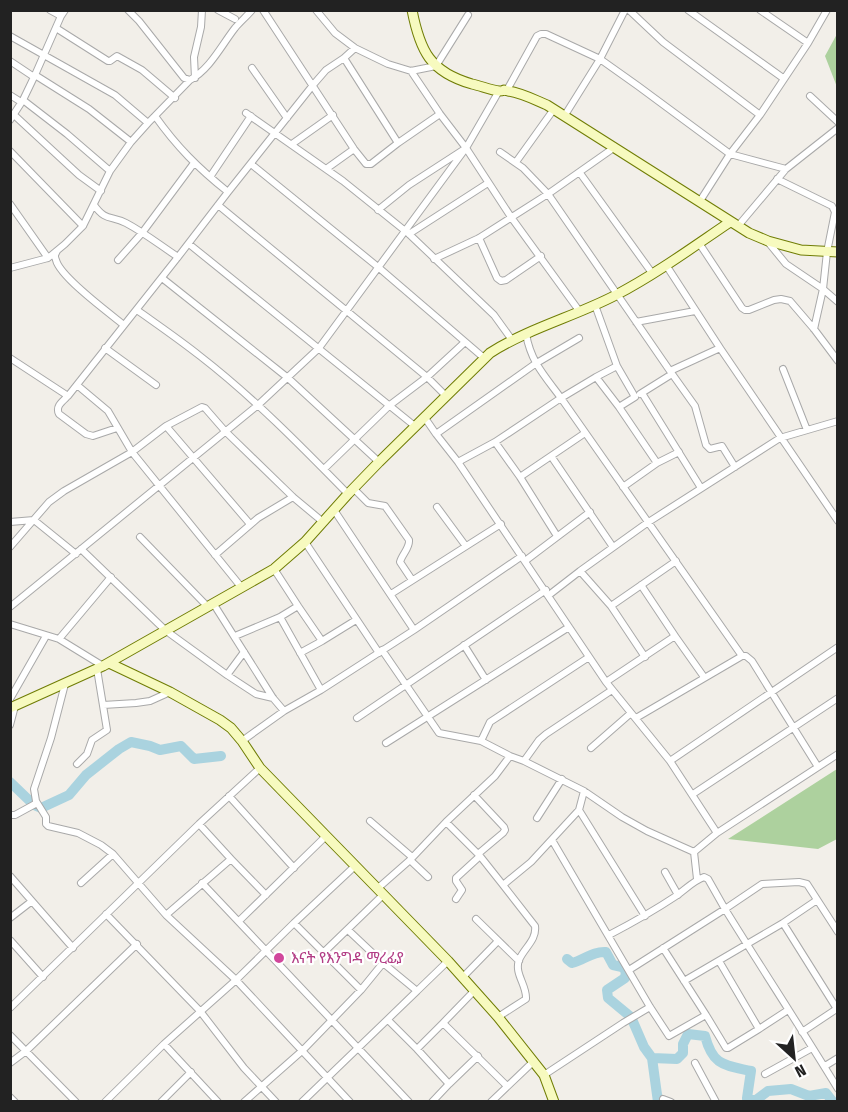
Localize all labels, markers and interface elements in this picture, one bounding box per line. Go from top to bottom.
place label: እናት የእንግዳ ማረፊያ [291,949,404,967]
marker: እናት የእንግዳ ማረፊያ [272,951,286,965]
north arrow [764,1028,824,1088]
text: N [792,1060,809,1082]

